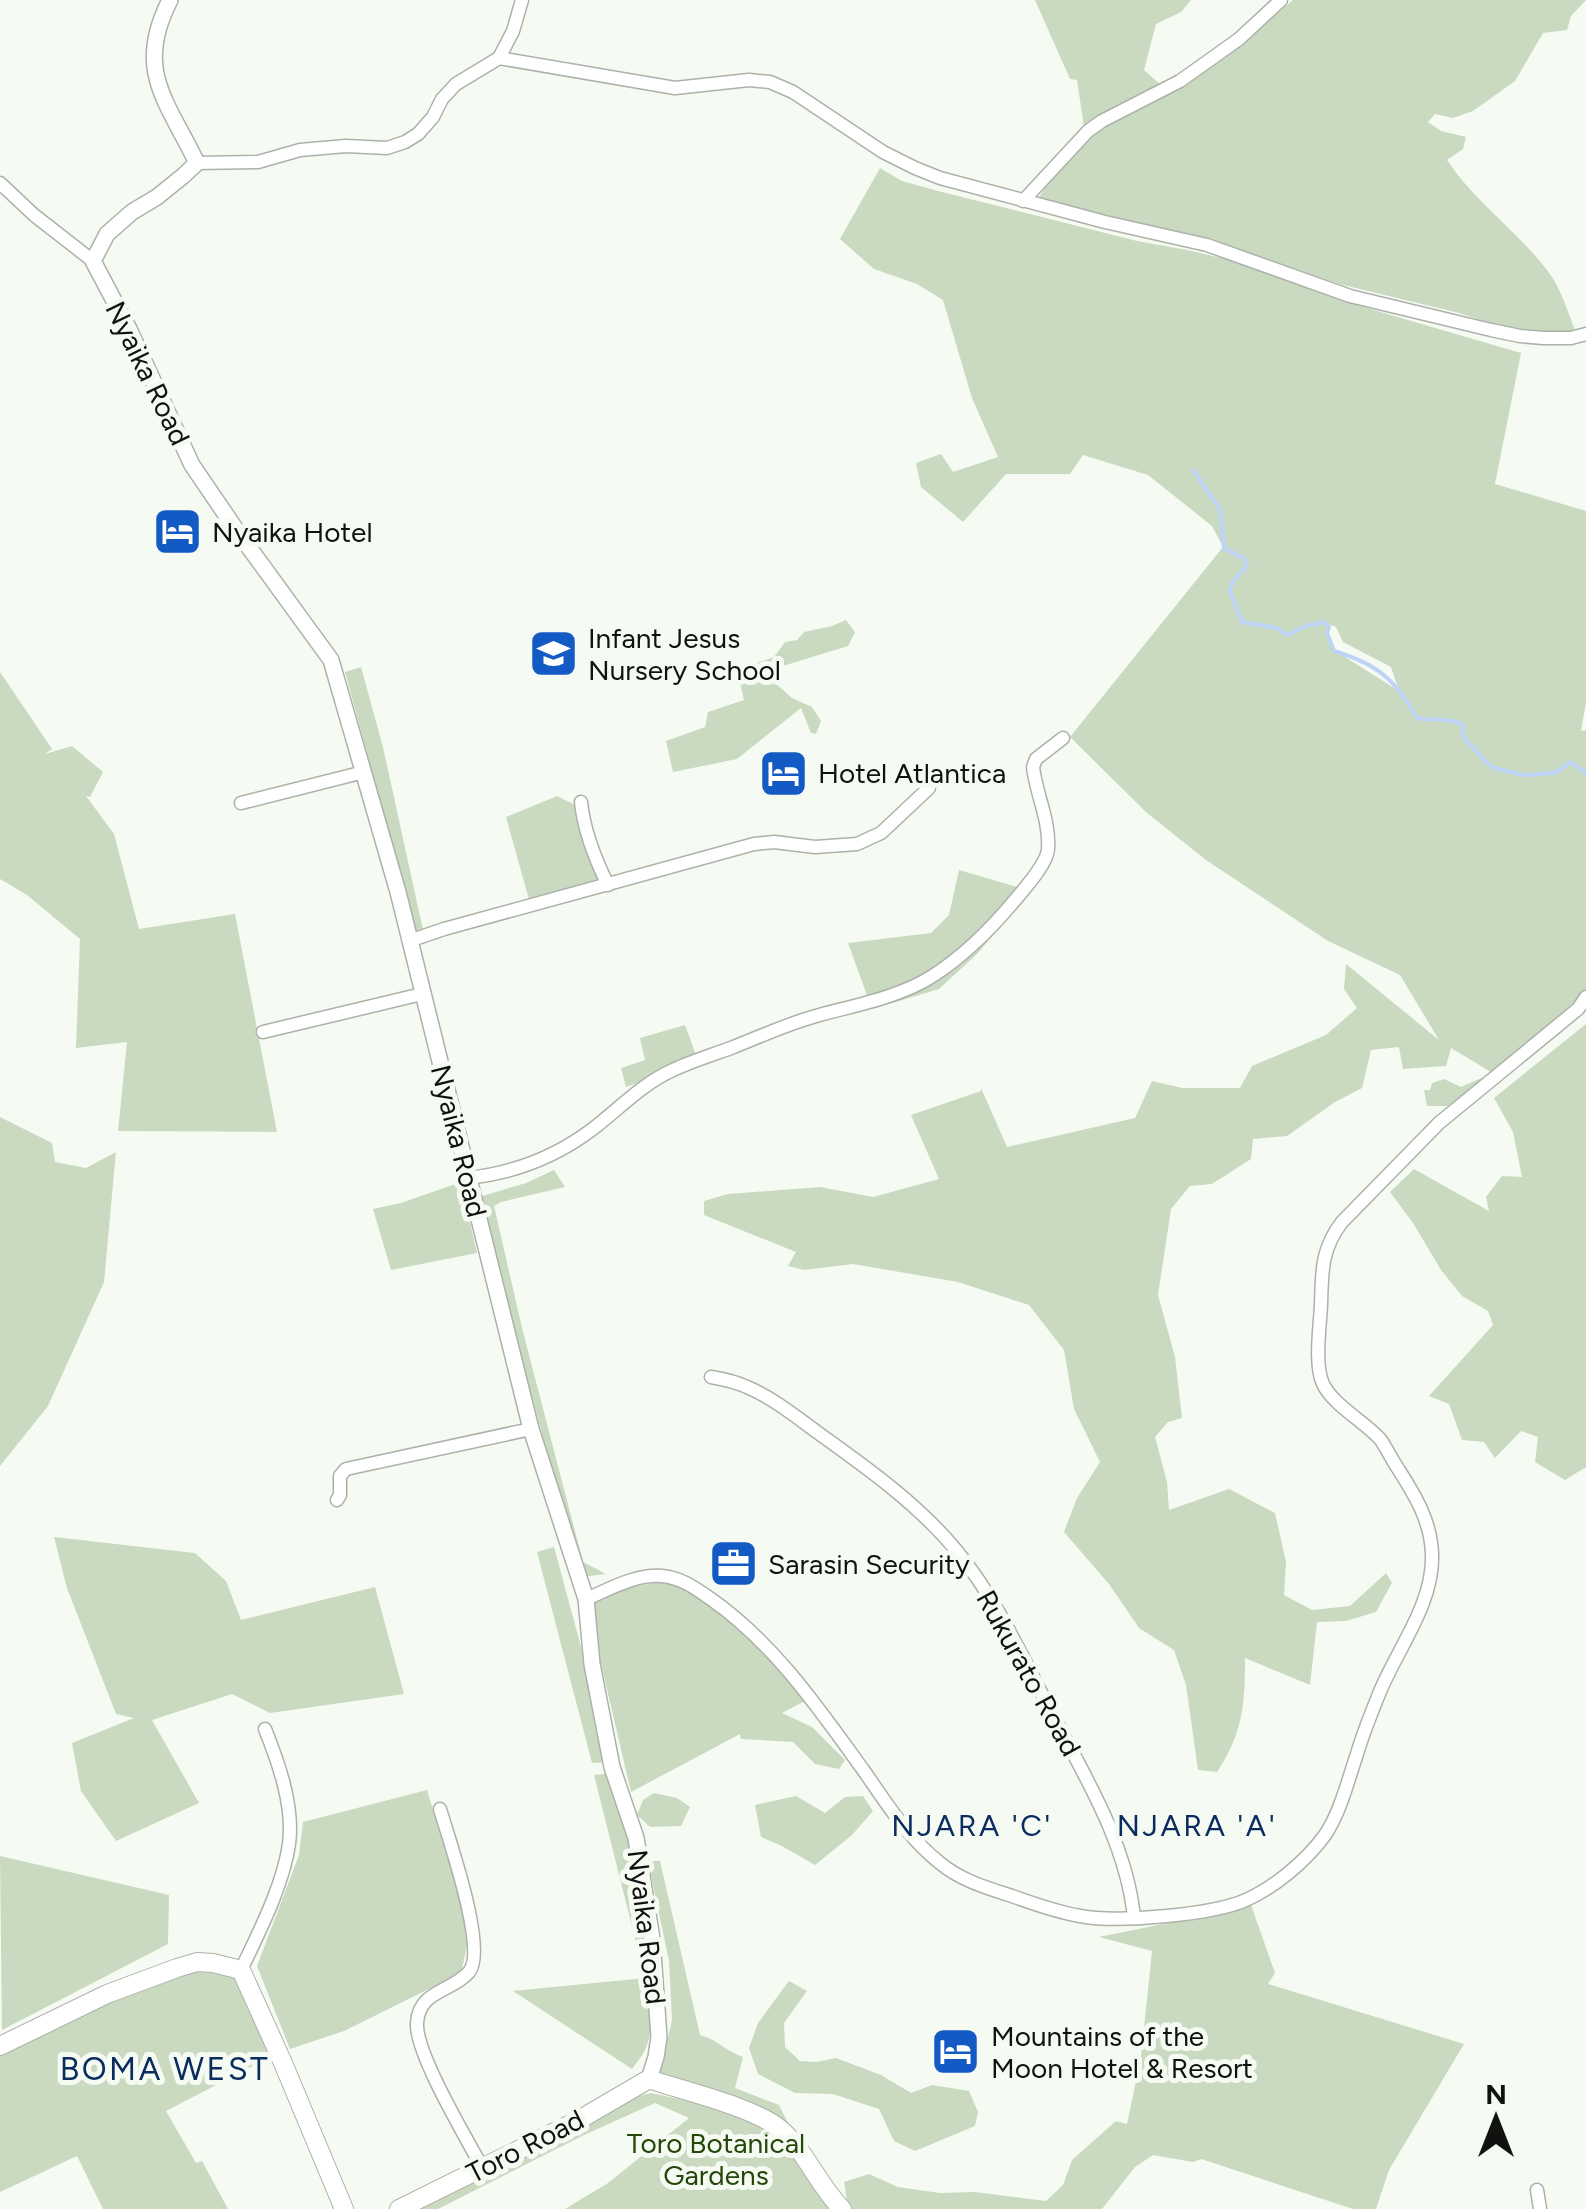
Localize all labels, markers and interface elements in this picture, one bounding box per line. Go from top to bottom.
street label: Nyaika Road [99,296,197,450]
hotel icon: Nyaika Hotel [151,506,203,558]
place label: Nyaika Hotel [212,515,373,549]
place label: Infant Jesus Nursery School [588,621,781,687]
school or university icon: Infant Jesus Nursery School [527,628,579,680]
hotel icon: Hotel Atlantica [757,747,809,799]
place label: Hotel Atlantica [818,756,1006,790]
street label: Nyaika Road [424,1061,494,1221]
office icon: Sarasin Security [707,1538,759,1590]
place label: Sarasin Security [768,1547,970,1581]
street label: Rukurato Road [969,1584,1089,1762]
district label: NJARA 'C' [891,1807,1053,1844]
district label: NJARA 'A' [1117,1807,1277,1844]
street label: Nyaika Road [621,1848,673,2006]
place label: Mountains of the Moon Hotel & Resort [991,2019,1253,2085]
hotel icon: Mountains of the Moon Hotel & Resort [930,2026,982,2078]
district label: BOMA WEST [60,2050,270,2088]
north arrow [1446,2069,1546,2169]
text: N [1485,2077,1507,2111]
street label: Toro Road [461,2102,589,2190]
park label: Toro Botanical Gardens [627,2126,805,2192]

